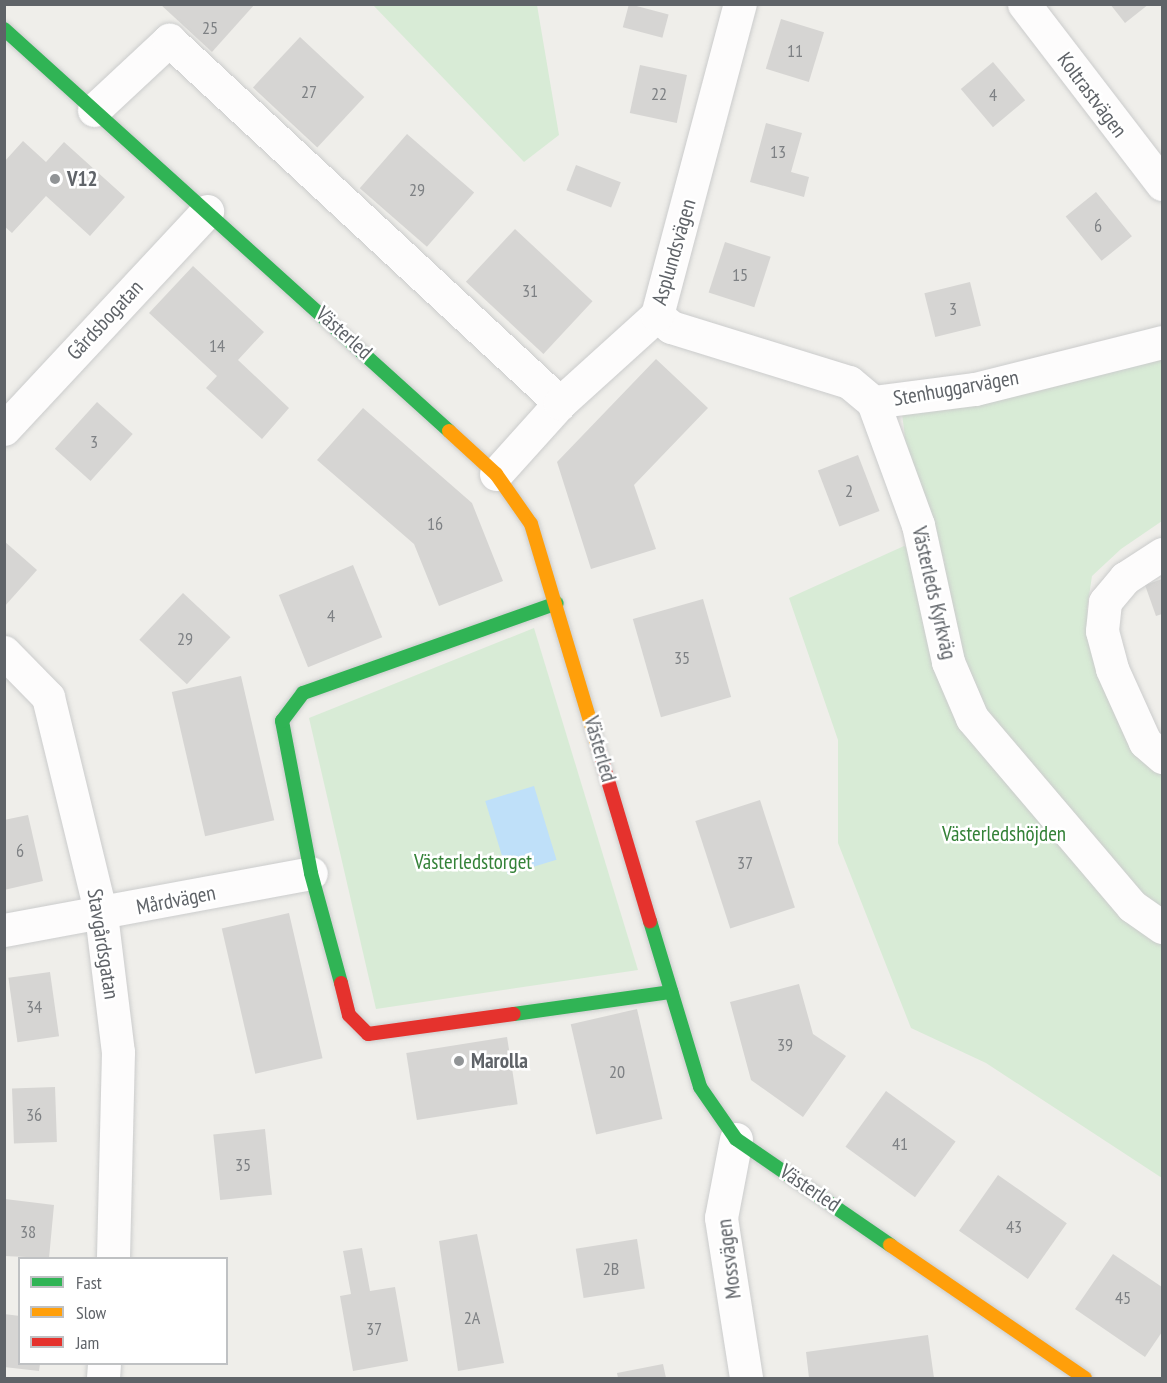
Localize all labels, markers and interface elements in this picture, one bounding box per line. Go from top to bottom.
house number: 25 [202,17,218,39]
house number: 11 [787,40,803,62]
street label: Koltrastvägen [1052,48,1132,142]
house number: 27 [301,81,317,103]
house number: 22 [651,83,667,105]
house number: 4 [989,84,997,106]
house number: 13 [770,141,786,163]
place label: V12 [67,166,98,192]
marker: V12 [48,172,62,186]
house number: 29 [409,179,425,201]
street label: Asplundsvägen [647,196,701,308]
house number: 6 [1094,215,1102,237]
house number: 15 [732,264,748,286]
street label: Gårdsbogatan [62,275,148,365]
house number: 31 [522,280,538,302]
house number: 3 [949,298,957,320]
street label: Västerled [311,301,377,365]
house number: 14 [209,335,225,357]
street label: Stenhuggarvägen [891,365,1021,411]
house number: 3 [90,431,98,453]
house number: 2 [845,480,853,502]
house number: 16 [427,513,443,535]
street label: Västerleds Kyrkväg [906,524,962,662]
house number: 4 [327,605,335,627]
house number: 29 [177,628,193,650]
house number: 35 [674,647,690,669]
street label: Västerled [579,713,621,785]
park label: Västerledshöjden [942,821,1066,847]
house number: 6 [16,840,24,862]
park label: Västerledstorget [414,849,532,875]
house number: 37 [737,852,753,874]
street label: Mårdvägen [134,880,218,920]
street label: Stavgårdsgatan [82,887,124,1001]
house number: 34 [26,996,42,1018]
house number: 39 [777,1034,793,1056]
place label: Marolla [471,1048,528,1074]
marker: Marolla [452,1054,466,1068]
house number: 20 [609,1061,625,1083]
house number: 36 [26,1104,42,1126]
house number: 41 [892,1133,908,1155]
house number: 35 [235,1154,251,1176]
street label: Västerled [775,1159,845,1217]
house number: 43 [1006,1216,1022,1238]
street label: Mossvägen [712,1218,746,1300]
house number: 38 [20,1221,36,1243]
legend [18,1257,228,1365]
house number: 2B [603,1258,619,1280]
text: Fast [76,1271,102,1294]
house number: 45 [1115,1287,1131,1309]
text: Slow [76,1301,106,1324]
house number: 2A [464,1307,480,1329]
house number: 37 [366,1318,382,1340]
text: Jam [76,1331,99,1354]

